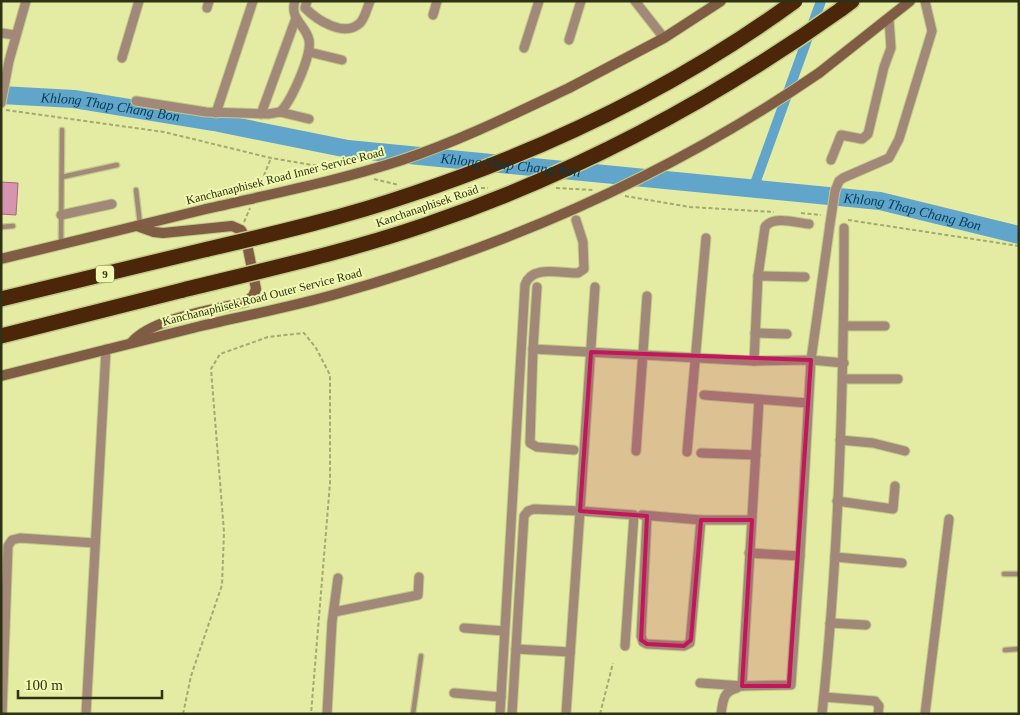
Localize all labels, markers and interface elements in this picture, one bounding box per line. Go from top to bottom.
water label: Khlong Thap Chang Bon [39,90,181,124]
street label: Kanchanaphisek Road Inner Service Road [185,145,385,207]
water label: Khlong Thap Chang Bon [439,151,581,180]
street label: Kanchanaphisek Road [374,182,480,230]
water label: Khlong Thap Chang Bon [842,190,983,233]
street label: Kanchanaphisek Road Outer Service Road [161,265,363,329]
road number: 9 [96,266,114,282]
scale bar [18,668,161,700]
text: 100 m [25,677,63,693]

